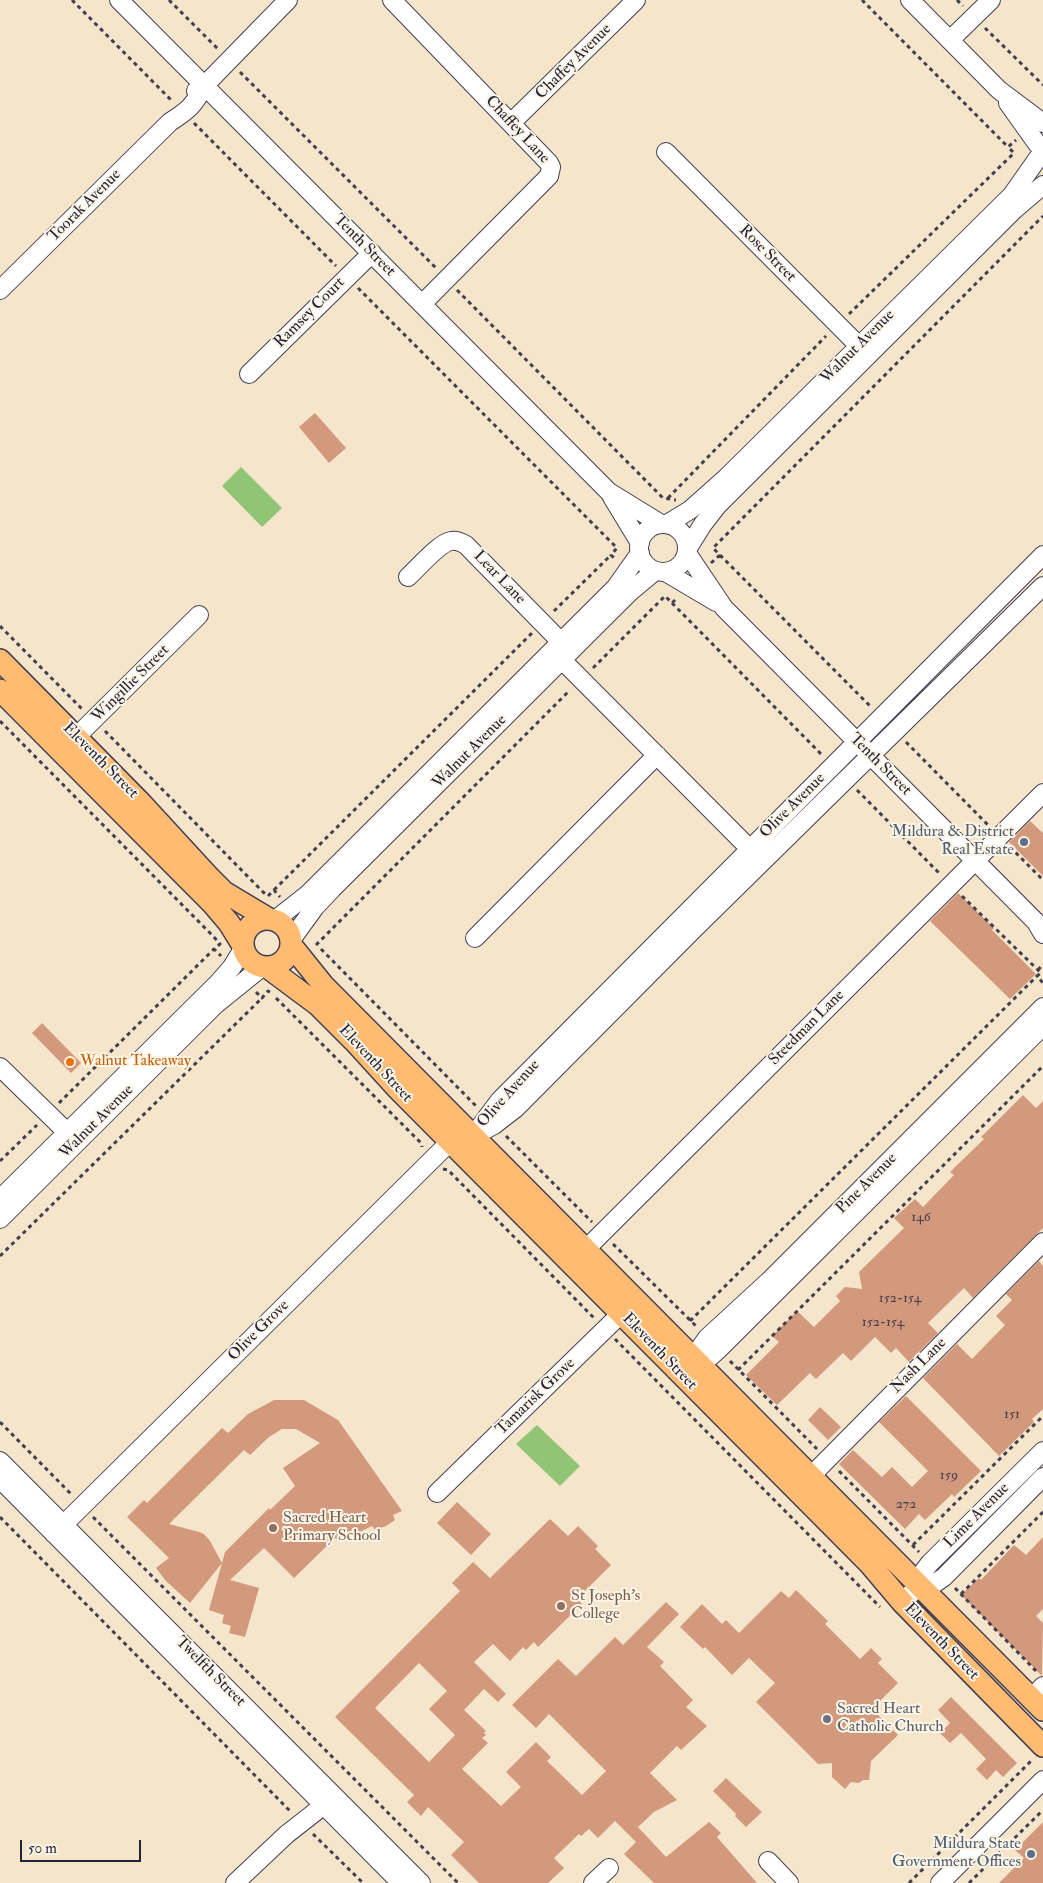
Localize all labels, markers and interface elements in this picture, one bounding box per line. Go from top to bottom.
street label: Chaffey Avenue [532,20,616,104]
street label: Chaffey Lane [481,92,553,168]
street label: Toorak Avenue [45,166,125,246]
street label: Tenth Street [329,211,399,281]
street label: Rose Street [734,221,800,287]
street label: Ramsey Court [271,274,349,352]
street label: Walnut Avenue [817,306,899,388]
street label: Lear Lane [469,547,529,609]
street label: Wingillie Street [88,641,174,727]
street label: Walnut Avenue [429,711,511,793]
street label: Eleventh Street [58,719,142,803]
street label: Tenth Street [845,730,915,800]
street label: Olive Avenue [756,769,830,843]
place label: Mildura & District Real Estate [892,823,1014,861]
marker: Mildura & District Real Estate [1018,836,1030,848]
street label: Steedman Lane [765,986,849,1070]
street label: Eleventh Street [334,1021,416,1107]
place label: Walnut Takeaway [80,1052,191,1072]
marker: Walnut Takeaway [64,1056,76,1068]
street label: Olive Avenue [474,1056,544,1132]
street label: Walnut Avenue [56,1081,138,1163]
street label: Pine Avenue [833,1150,901,1218]
house number: 146 [911,1210,931,1226]
house number: 152-154 [879,1291,921,1307]
street label: Olive Grove [224,1296,294,1366]
street label: Eleventh Street [618,1310,700,1394]
house number: 152-154 [862,1315,904,1331]
street label: Nash Lane [887,1334,951,1398]
street label: Tamarisk Grove [492,1354,580,1440]
house number: 151 [1004,1407,1020,1423]
house number: 159 [940,1468,958,1484]
street label: Lime Avenue [940,1479,1014,1553]
house number: 272 [896,1497,916,1513]
place label: Sacred Heart Primary School [283,1509,381,1547]
marker: Sacred Heart Primary School [267,1522,279,1534]
place label: St Joseph’s College [571,1587,640,1625]
marker: St Joseph’s College [555,1600,567,1612]
street label: Eleventh Street [900,1600,982,1684]
street label: Twelfth Street [171,1633,249,1711]
place label: Sacred Heart Catholic Church [837,1700,944,1738]
marker: Sacred Heart Catholic Church [821,1713,833,1725]
scale bar [22,1830,144,1862]
place label: Mildura State Government Offices [892,1835,1021,1873]
text: 50 m [28,1839,57,1858]
marker: Mildura State Government Offices [1025,1848,1037,1860]

